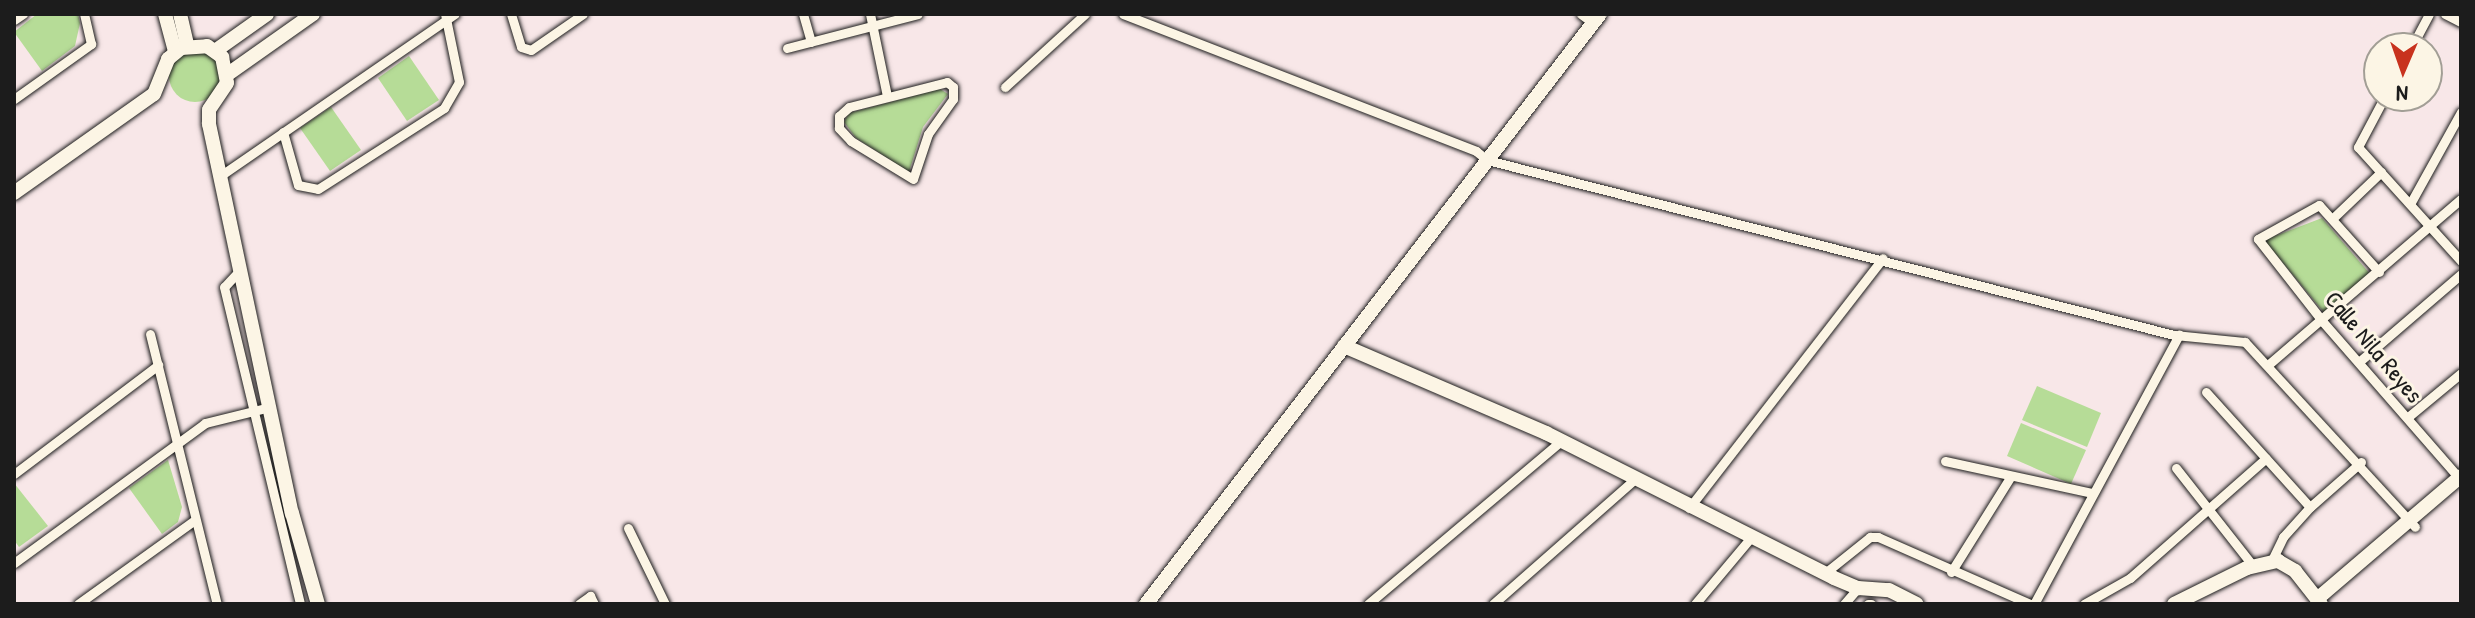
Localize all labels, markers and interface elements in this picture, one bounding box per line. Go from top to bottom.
north arrow [2363,32,2443,112]
text: N [2396,79,2409,109]
street label: Calle Nila Reyes [2319,285,2429,409]

